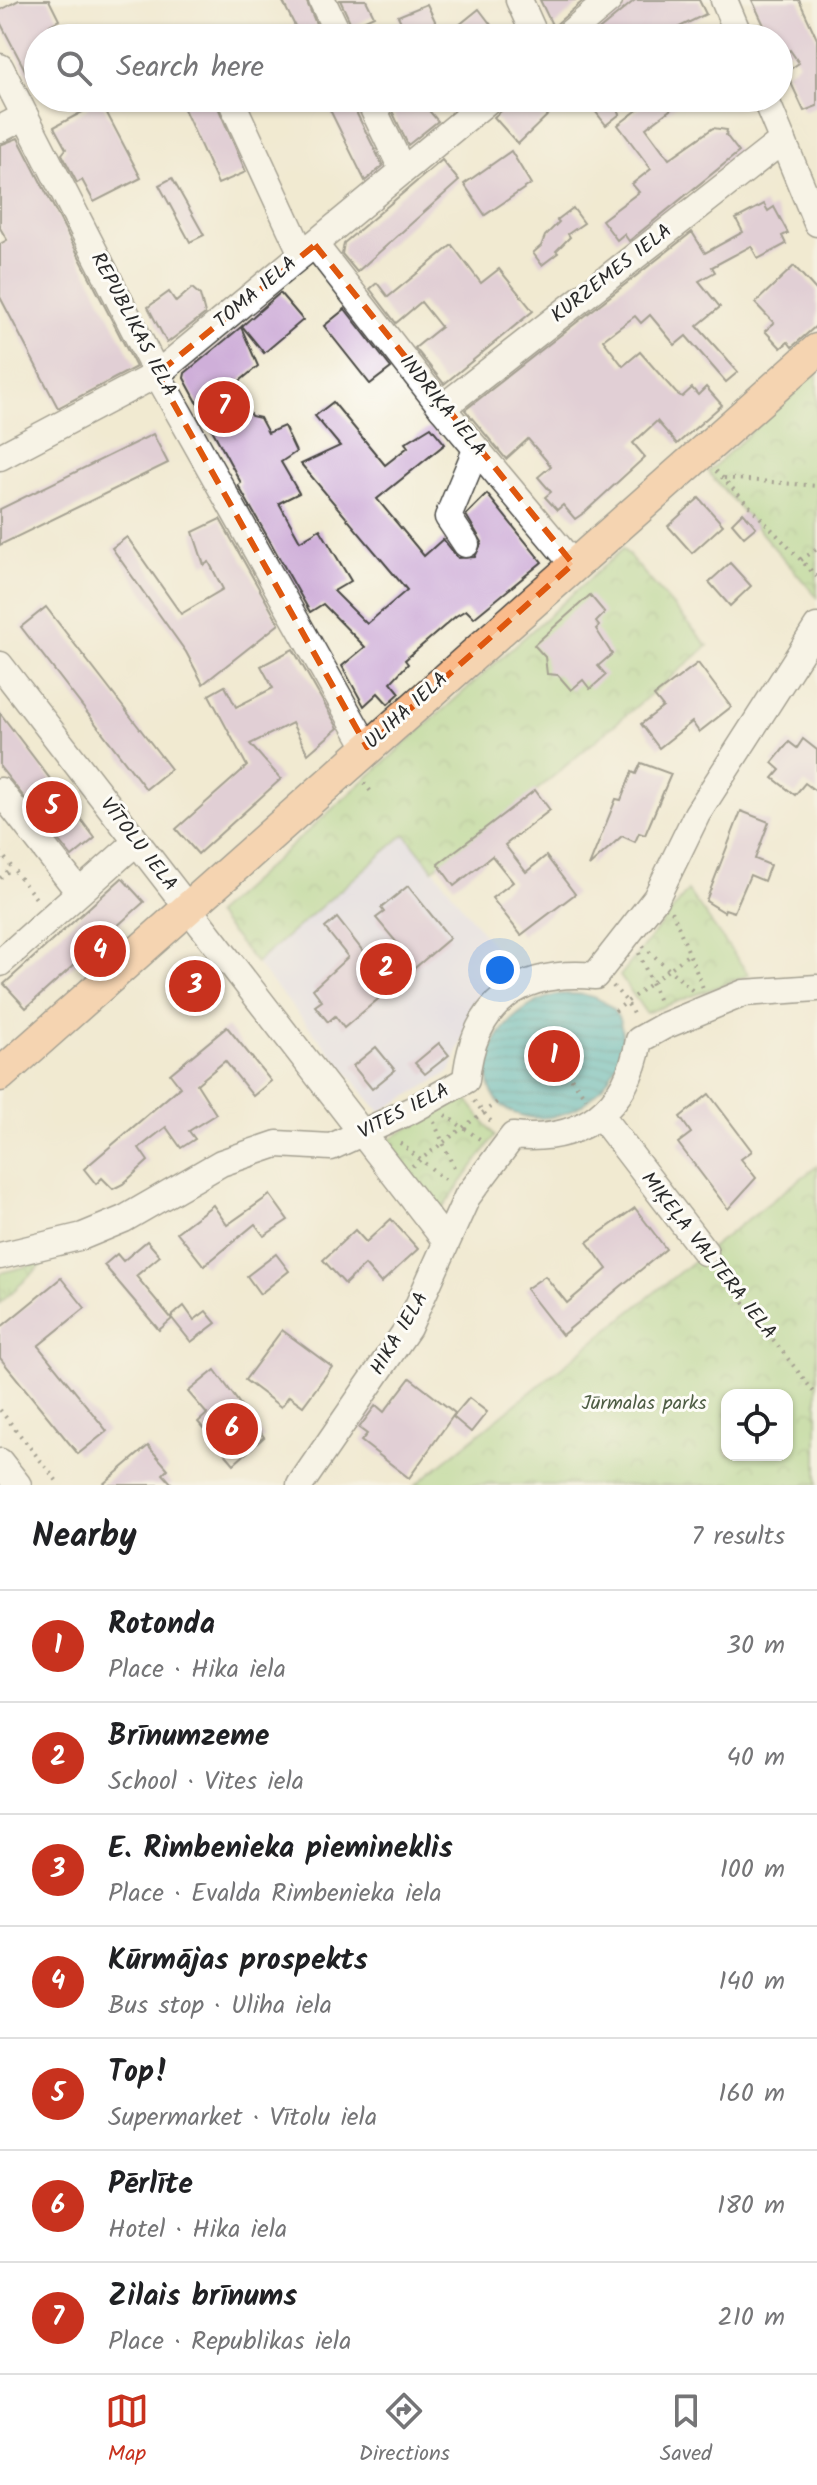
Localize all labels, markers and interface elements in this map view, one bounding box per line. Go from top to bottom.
search box [24,24,793,112]
text: Search here [116,44,264,92]
icon: search [52,46,96,90]
street label: KURZEMES IELA [544,216,680,332]
street label: REPUBLIKAS IELA [81,247,185,403]
street label: TOMA IELA [207,249,305,337]
street label: INDRIĶA IELA [391,348,493,464]
pin: 7 [198,377,250,437]
street label: ULIHA IELA [358,664,456,758]
pin: 5 [26,777,78,837]
street label: VĪTOLU IELA [91,791,185,899]
pin: 4 [74,921,126,981]
pin: 2 [360,939,412,999]
your location [480,950,520,990]
pin: 3 [169,956,221,1016]
pin: 1 [528,1026,580,1086]
street label: VITES IELA [353,1075,455,1149]
street label: MIĶEĻA VALTERA IELA [632,1165,784,1347]
street label: HIKA IELA [362,1286,438,1382]
park label: Jūrmalas parks [581,1388,707,1420]
map controls [721,1389,793,1461]
button: locate [721,1389,793,1461]
pin: 6 [206,1399,258,1459]
text: Nearby [32,1510,137,1564]
text: 7 results [691,1516,785,1558]
text: Rotonda [108,1601,215,1649]
text: 1 [54,1625,62,1667]
text: 30 m [726,1625,785,1667]
text: Place · Hika iela [108,1649,286,1691]
text: Brīnumzeme [108,1713,269,1761]
text: 2 [50,1737,66,1779]
text: 40 m [727,1737,785,1779]
text: School · Vites iela [108,1761,304,1803]
text: E. Rimbenieka piemineklis [108,1825,453,1873]
text: 3 [51,1849,65,1891]
text: 100 m [720,1849,785,1891]
text: Place · Evalda Rimbenieka iela [108,1873,442,1915]
text: Kūrmājas prospekts [108,1937,368,1985]
text: 4 [51,1961,65,2003]
text: 140 m [718,1961,785,2003]
text: Bus stop · Uliha iela [108,1985,332,2027]
text: Top! [108,2049,168,2097]
text: 5 [51,2073,65,2115]
text: 160 m [718,2073,785,2115]
text: Supermarket · Vītolu iela [108,2097,377,2139]
text: Pērlīte [108,2161,193,2209]
text: 6 [51,2185,65,2227]
text: 180 m [717,2185,785,2227]
text: Hotel · Hika iela [108,2209,287,2251]
text: Zilais brīnums [108,2273,297,2321]
text: 7 [52,2297,64,2339]
text: 210 m [718,2297,785,2339]
text: Place · Republikas iela [108,2321,351,2363]
tab: Map [105,2389,149,2472]
tab: Directions [359,2389,450,2472]
tab: Saved [660,2389,712,2472]

